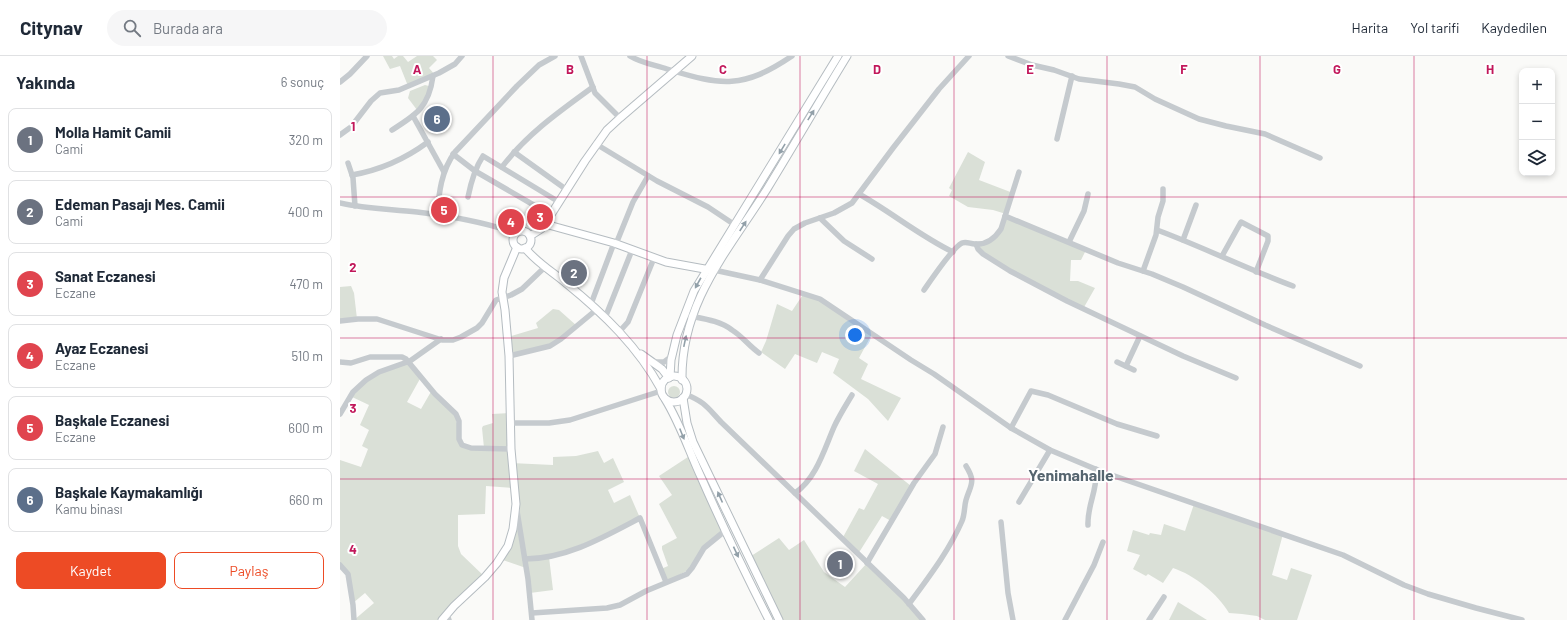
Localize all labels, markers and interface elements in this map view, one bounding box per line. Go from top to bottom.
search box [107,10,387,46]
text: Citynav [20,16,83,39]
icon: search [121,17,143,39]
text: Burada ara [153,19,223,37]
text: Harita [1352,19,1388,36]
text: Yol tarifi [1410,19,1459,36]
text: Kaydedilen [1481,19,1547,36]
text: A [413,61,422,77]
text: B [566,61,574,77]
text: C [719,61,727,77]
text: D [873,61,881,77]
text: E [1026,61,1034,77]
text: F [1180,61,1188,77]
text: G [1333,61,1341,77]
text: H [1486,61,1494,77]
map controls [1519,68,1555,176]
button: + [1519,68,1555,104]
text: Yakında [16,72,75,92]
text: 6 sonuç [281,74,324,90]
pin: 6 [424,104,450,134]
button: − [1519,104,1555,140]
one-way arrow [807,109,814,121]
text: 1 [351,118,355,134]
text: Molla Hamit Camii [55,123,171,141]
text: 1 [28,132,32,148]
text: 320 m [289,132,323,148]
button: layers [1519,140,1555,176]
text: Cami [55,141,83,157]
one-way arrow [778,143,785,155]
text: Edeman Pasajı Mes. Camii [55,195,225,213]
pin: 5 [431,195,457,225]
pin: 3 [527,202,553,232]
text: 2 [26,204,34,220]
text: 400 m [288,204,323,220]
pin: 4 [498,207,524,237]
text: Cami [55,213,83,229]
one-way arrow [739,221,747,231]
pin: 2 [561,258,587,288]
text: 2 [349,259,357,275]
text: Sanat Eczanesi [55,267,156,285]
text: 3 [26,276,34,292]
text: 470 m [289,276,323,292]
one-way arrow [695,277,702,289]
text: Eczane [55,285,96,301]
your location [845,325,865,345]
one-way arrow [683,335,689,347]
text: Ayaz Eczanesi [55,339,148,357]
text: 4 [26,348,34,364]
text: 510 m [291,348,323,364]
text: Eczane [55,357,96,373]
text: 3 [349,400,357,416]
text: Başkale Eczanesi [55,411,169,429]
text: 5 [26,420,34,436]
text: 600 m [288,420,323,436]
one-way arrow [680,428,686,440]
text: Eczane [55,429,96,445]
district label: Yenimahalle [1028,465,1114,484]
text: Başkale Kaymakamlığı [55,483,202,501]
one-way arrow [716,490,722,502]
text: 6 [27,492,33,508]
text: 660 m [289,492,323,508]
text: Kamu binası [55,501,122,517]
text: 4 [349,541,357,557]
one-way arrow [733,546,739,558]
pin: 1 [827,549,853,579]
button: Kaydet [16,552,166,589]
button: Paylaş [174,552,324,589]

